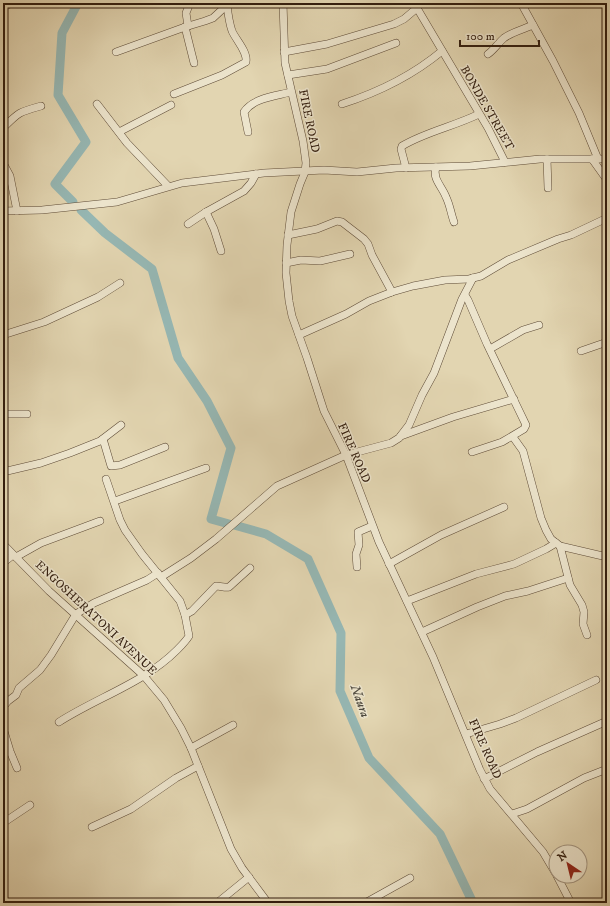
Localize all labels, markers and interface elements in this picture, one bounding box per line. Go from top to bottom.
scale bar [460,22,539,48]
text: 100 m [466,29,495,44]
street label: BONDE STREET [457,63,517,153]
street label: FIRE ROAD [295,88,323,154]
street label: FIRE ROAD [334,421,374,485]
street label: ENGOSHERATONI AVENUE [32,558,160,679]
water label: Naura [346,682,373,720]
street label: FIRE ROAD [465,717,505,781]
north arrow [548,844,588,884]
text: N [555,848,571,865]

